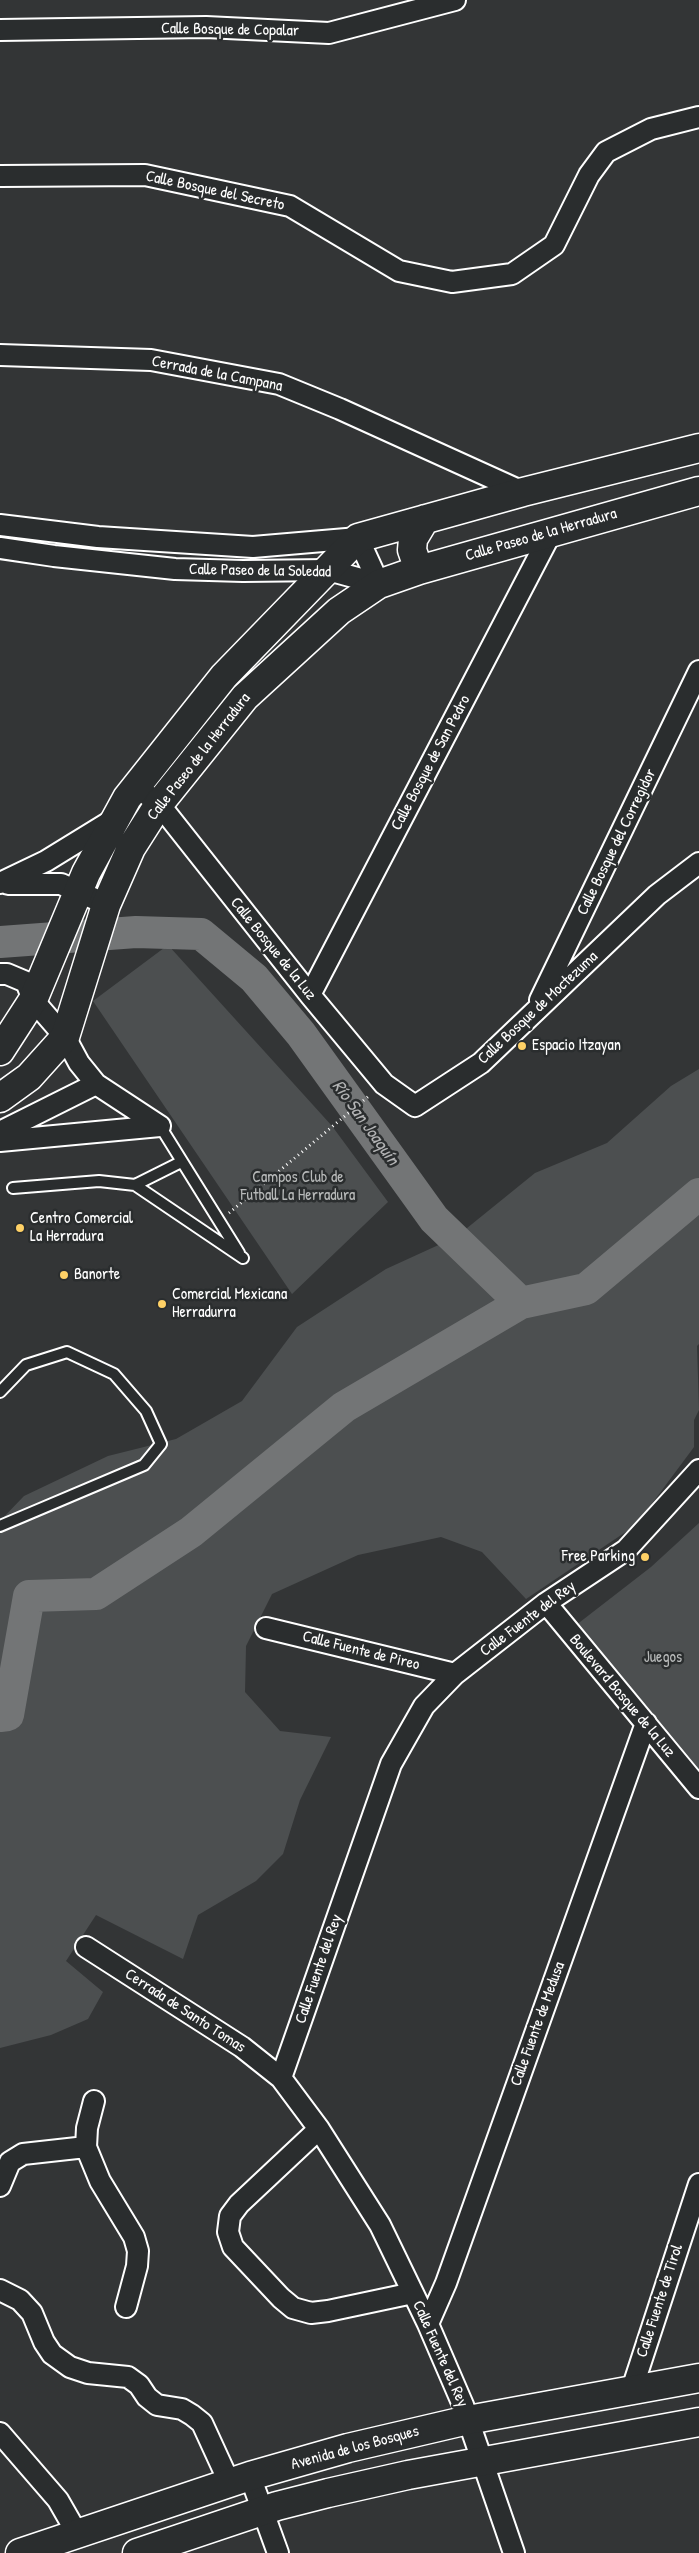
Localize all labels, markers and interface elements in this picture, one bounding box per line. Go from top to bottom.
street label: Calle Bosque de Copalar [161,19,299,41]
street label: Calle Bosque del Secreto [144,167,286,215]
street label: Cerrada de la Campana [150,352,284,396]
street label: Calle Paseo de la Herradura [463,504,619,566]
street label: Calle Paseo de la Soledad [189,560,331,582]
street label: Calle Paseo de la Herradura [143,689,255,825]
street label: Calle Bosque de San Pedro [387,692,475,834]
street label: Calle Bosque del Corregidor [573,766,661,918]
street label: Calle Bosque de la Luz [226,894,320,1004]
street label: Calle Bosque de Moctezuma [474,947,602,1069]
place label: Espacio Itzayan [532,1036,621,1056]
marker: Espacio Itzayan [516,1040,528,1052]
water label: Río San Joaquín [327,1076,403,1170]
park label: Campos Club de Futball La Herradura [241,1168,355,1206]
place label: Centro Comercial La Herradura [30,1209,133,1247]
marker: Centro Comercial La Herradura [14,1222,26,1234]
place label: Banorte [74,1265,120,1285]
marker: Banorte [58,1269,70,1281]
place label: Comercial Mexicana Herradurra [172,1285,287,1323]
marker: Comercial Mexicana Herradurra [156,1298,168,1310]
place label: Free Parking [562,1547,635,1567]
marker: Free Parking [639,1551,651,1563]
street label: Calle Fuente del Rey [477,1577,579,1661]
street label: Calle Fuente de Pireo [300,1627,422,1675]
street label: Boulevard Bosque de la Luz [565,1631,679,1761]
park label: Juegos [644,1648,682,1668]
street label: Calle Fuente del Rey [291,1912,347,2026]
street label: Calle Fuente de Medusa [507,1959,569,2089]
street label: Cerrada de Santo Tomas [121,1965,249,2057]
street label: Calle Fuente de Tirol [633,2242,687,2360]
street label: Calle Fuente del Rey [408,2298,472,2410]
street label: Avenida de los Bosques [289,2422,421,2474]

